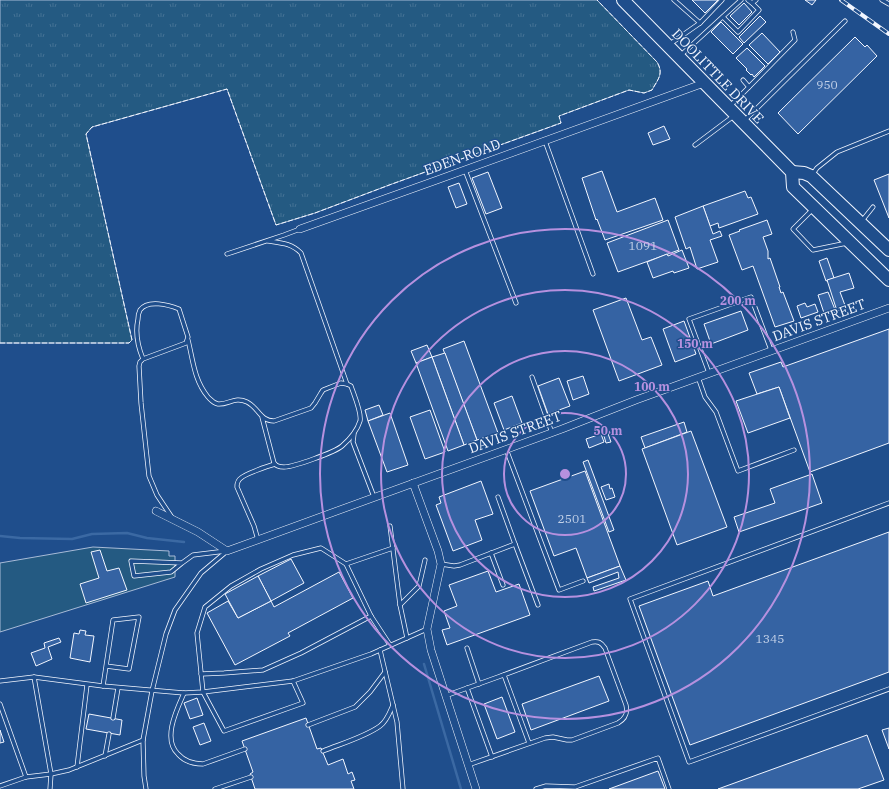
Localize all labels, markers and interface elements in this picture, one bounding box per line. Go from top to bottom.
street label: DOOLITTLE DRIVE [668,25,768,127]
house number: 950 [816,77,838,92]
street label: EDEN ROAD [421,135,503,179]
house number: 1091 [629,238,657,253]
text: 200 m [720,293,756,308]
street label: DAVIS STREET [770,295,868,345]
text: 150 m [677,336,713,351]
text: 100 m [634,379,670,394]
street label: DAVIS STREET [466,407,564,457]
text: 50 m [594,423,623,438]
centre of rings [558,467,572,481]
house number: 2501 [558,511,586,526]
house number: 1345 [756,631,784,646]

